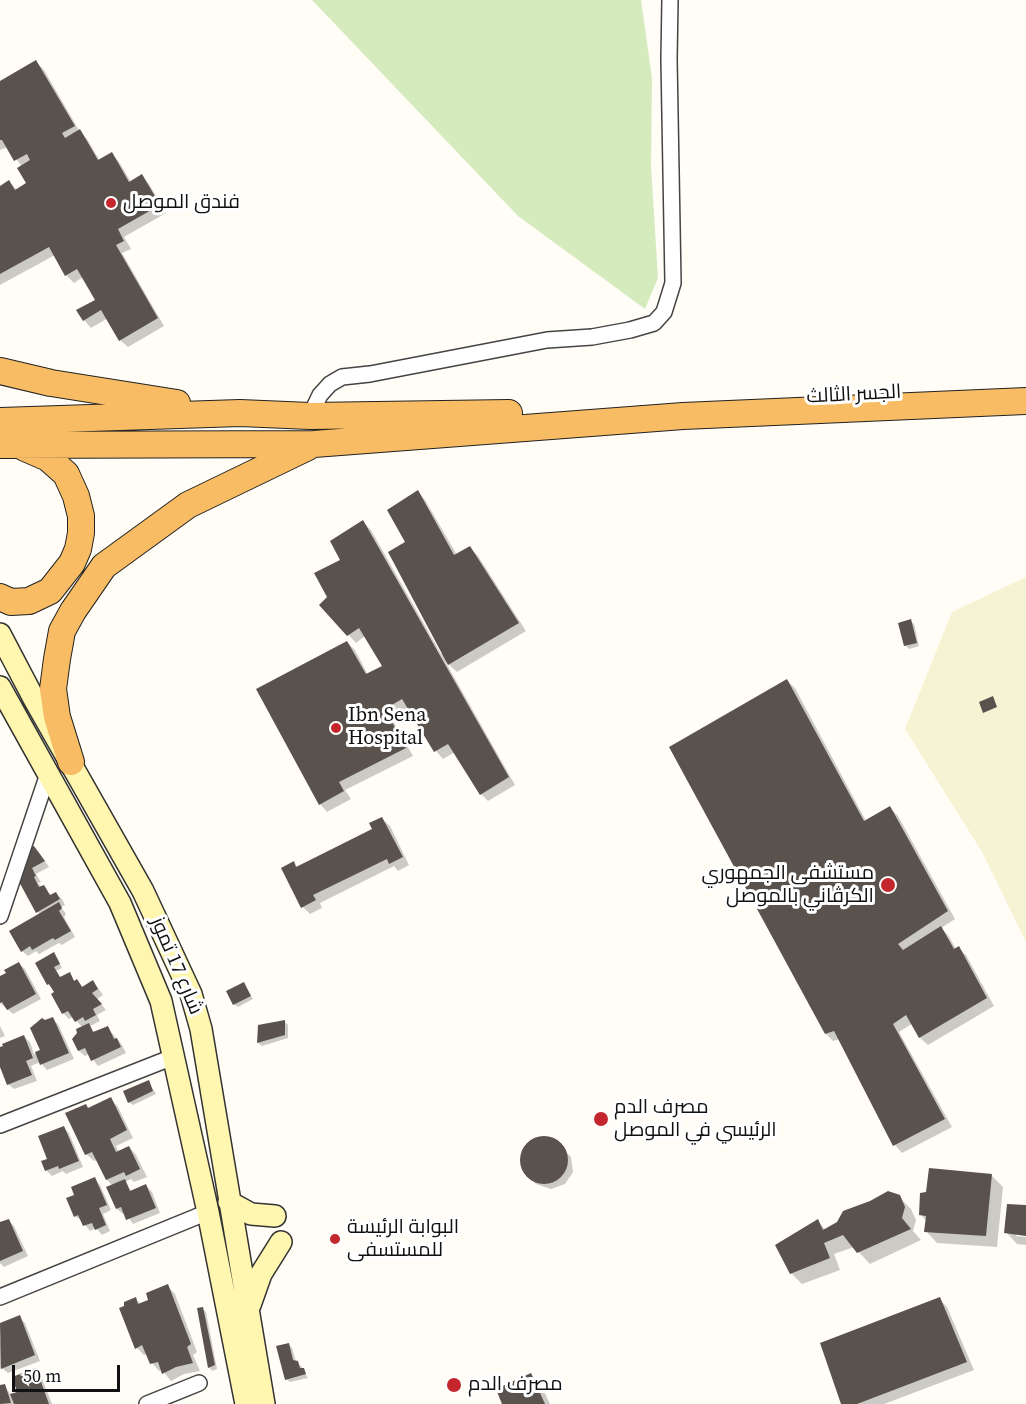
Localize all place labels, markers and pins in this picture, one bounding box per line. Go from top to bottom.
place label: فندق الموصل [123,191,240,215]
marker: فندق الموصل [104,196,118,210]
place label: Ibn Sena Hospital [348,704,426,751]
marker: Ibn Sena Hospital [329,721,343,735]
place label: مستشفى الجمهوري الكرڤاني بالموصل [701,862,874,909]
marker: مستشفى الجمهوري الكرڤاني بالموصل [879,876,897,894]
place label: مصرف الدم الرئيسي في الموصل [614,1096,777,1143]
marker: مصرف الدم الرئيسي في الموصل [592,1110,610,1128]
place label: البوابة الرئيسة للمستسفى [347,1216,459,1263]
marker: البوابة الرئيسة للمستسفى [328,1232,342,1246]
place label: مصرف الدم [468,1373,563,1397]
marker: مصرف الدم [445,1376,463,1394]

